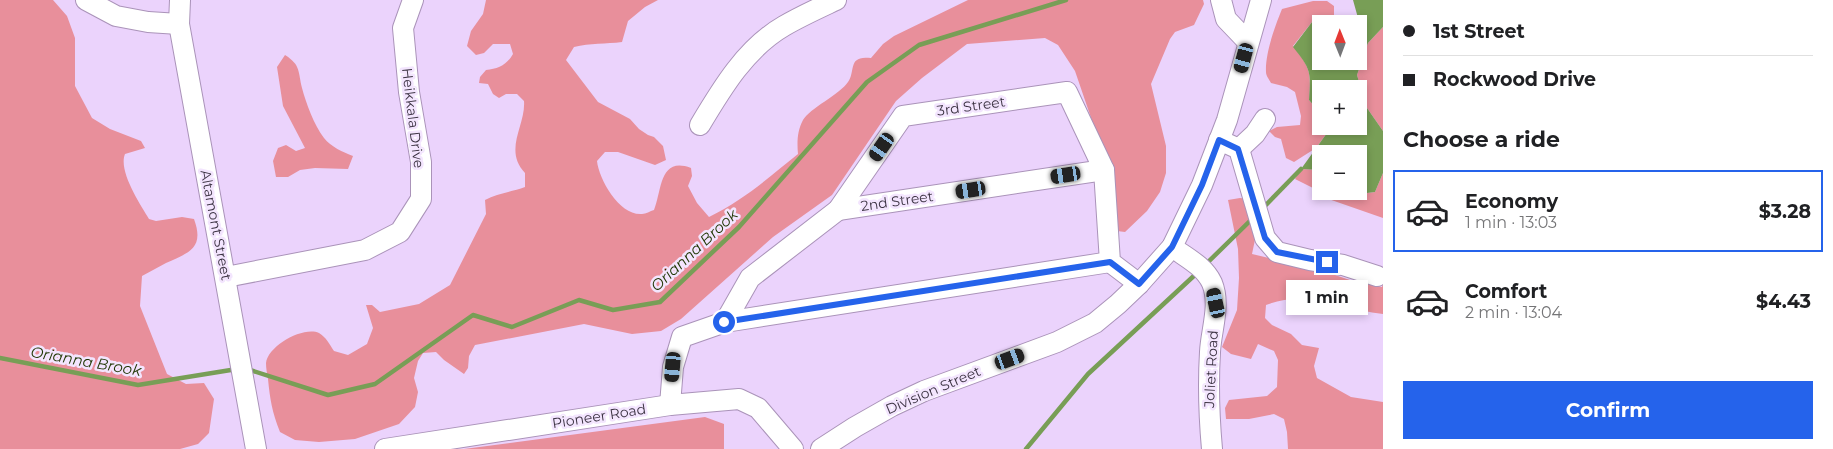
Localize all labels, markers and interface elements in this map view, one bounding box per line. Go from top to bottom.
north arrow [1312,15,1368,70]
map controls [1312,15,1367,200]
text: 1st Street [1433,20,1525,43]
car [1232,42,1255,74]
street label: Heikkala Drive [398,67,428,169]
text: Rockwood Drive [1433,68,1596,91]
button: + [1312,80,1367,135]
street label: 3rd Street [936,92,1007,120]
text: Choose a ride [1403,126,1560,153]
car [867,130,896,164]
button: − [1312,145,1367,200]
car [1050,165,1081,185]
street label: Altamont Street [196,168,236,282]
car [955,180,986,200]
street label: 2nd Street [860,187,935,215]
icon: car [1405,189,1450,234]
text: Economy [1465,190,1558,213]
text: $3.28 [1759,200,1811,223]
water label: Orianna Brook [647,204,742,295]
text: 1 min · 13:03 [1465,213,1557,232]
route end [1316,251,1338,273]
icon: car [1405,279,1450,324]
callout: 1 min [1286,280,1368,314]
text: Comfort [1465,280,1547,303]
car [1205,287,1226,319]
text: 1 min [1305,288,1349,307]
text: $4.43 [1756,290,1811,313]
text: 2 min · 13:04 [1465,303,1562,322]
route start [713,311,735,333]
street label: Joliet Road [1200,330,1222,409]
water label: Orianna Brook [29,342,144,380]
car [993,347,1026,371]
car [664,351,681,383]
street label: Division Street [883,362,984,418]
button: Confirm [1403,381,1813,439]
street label: Pioneer Road [551,400,647,432]

